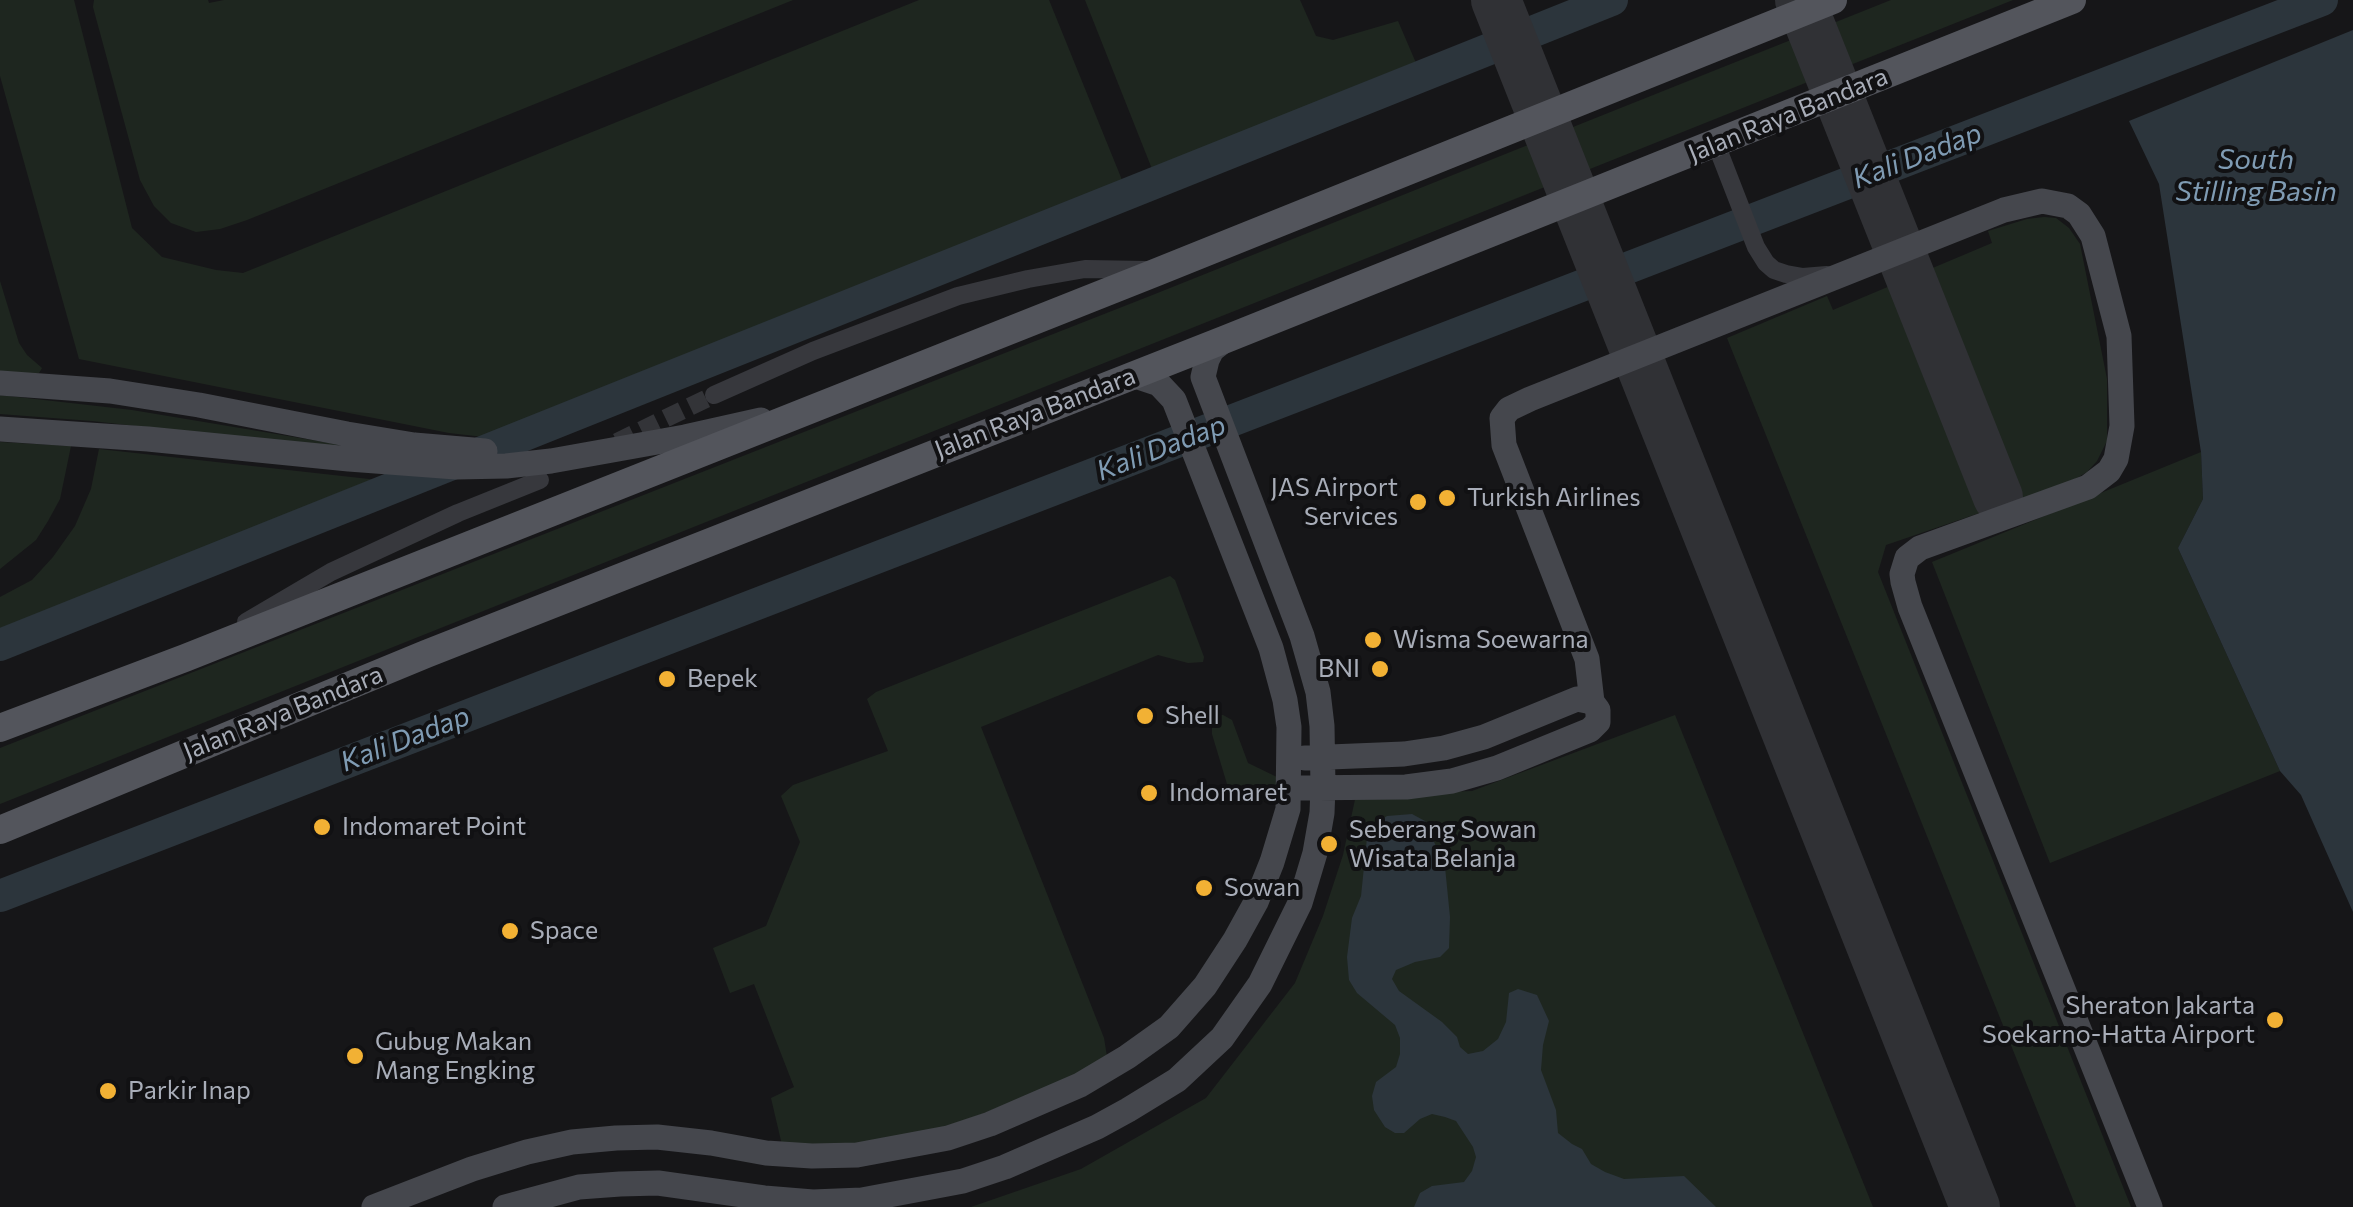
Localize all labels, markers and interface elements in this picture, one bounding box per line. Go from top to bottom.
street label: Jalan Raya Bandara [1684,61,1892,169]
water label: Kali Dadap [1848,116,1986,196]
water label: South Stilling Basin [2175,143,2337,209]
street label: Jalan Raya Bandara [930,361,1140,465]
water label: Kali Dadap [1092,408,1230,488]
place label: JAS Airport Services [1270,473,1398,532]
place label: Turkish Airlines [1467,483,1641,513]
marker: Turkish Airlines [1436,487,1458,509]
marker: JAS Airport Services [1407,491,1429,513]
place label: Wisma Soewarna [1393,625,1589,655]
marker: Wisma Soewarna [1362,629,1384,651]
place label: BNI [1318,654,1360,684]
marker: BNI [1369,658,1391,680]
street label: Jalan Raya Bandara [179,659,387,767]
place label: Bepek [687,664,758,694]
marker: Bepek [656,668,678,690]
water label: Kali Dadap [336,699,474,779]
place label: Shell [1165,701,1220,731]
marker: Shell [1134,705,1156,727]
place label: Indomaret [1169,778,1287,808]
marker: Indomaret [1138,782,1160,804]
place label: Indomaret Point [342,812,526,842]
place label: Seberang Sowan Wisata Belanja [1349,815,1537,874]
marker: Indomaret Point [311,816,333,838]
marker: Seberang Sowan Wisata Belanja [1318,833,1340,855]
place label: Sowan [1224,873,1300,903]
marker: Sowan [1193,877,1215,899]
place label: Space [530,916,598,946]
marker: Space [499,920,521,942]
place label: Sheraton Jakarta Soekarno-Hatta Airport [1982,991,2255,1050]
marker: Sheraton Jakarta Soekarno-Hatta Airport [2264,1009,2286,1031]
place label: Gubug Makan Mang Engking [375,1027,535,1086]
marker: Gubug Makan Mang Engking [344,1045,366,1067]
place label: Parkir Inap [128,1076,251,1106]
marker: Parkir Inap [97,1080,119,1102]

